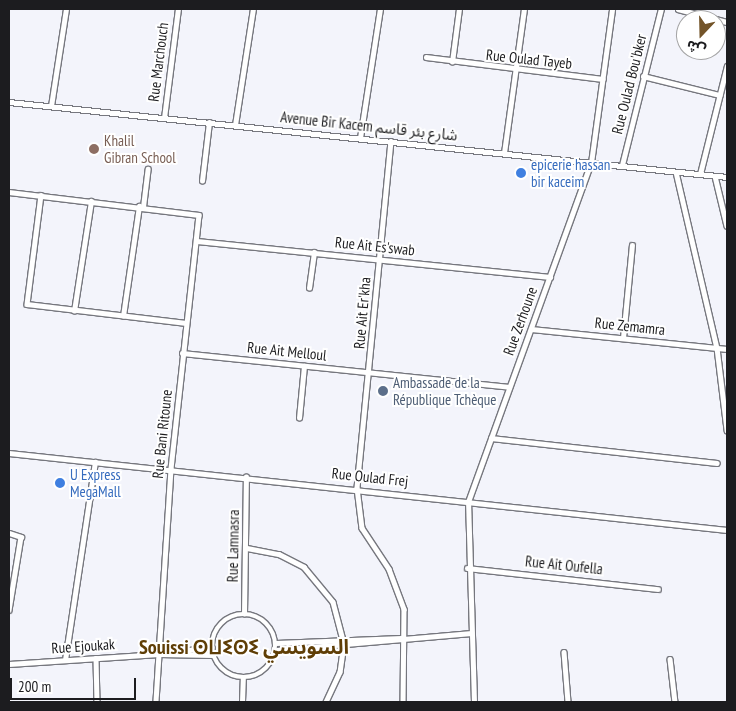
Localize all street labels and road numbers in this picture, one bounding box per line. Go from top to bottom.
street label: Rue Marchouch [144,21,172,103]
street label: Rue Oulad Bou'bker [608,32,650,136]
street label: Rue Oulad Tayeb [485,46,573,72]
street label: Avenue Bir Kacem شارع بئر قاسم [280,108,458,144]
street label: Rue Ait Es'swab [334,233,416,259]
street label: Rue Ait Er'kha [350,276,374,350]
street label: Rue Zerhoune [499,284,541,358]
street label: Rue Zemamra [594,313,666,339]
street label: Rue Ait Melloul [246,338,328,364]
street label: Rue Bani Ritoune [148,389,176,479]
street label: Rue Oulad Frej [331,464,409,490]
street label: Rue Lamnasra [223,510,243,582]
street label: Rue Ait Oufella [524,552,604,578]
street label: Rue Ejoukak [51,635,115,657]

